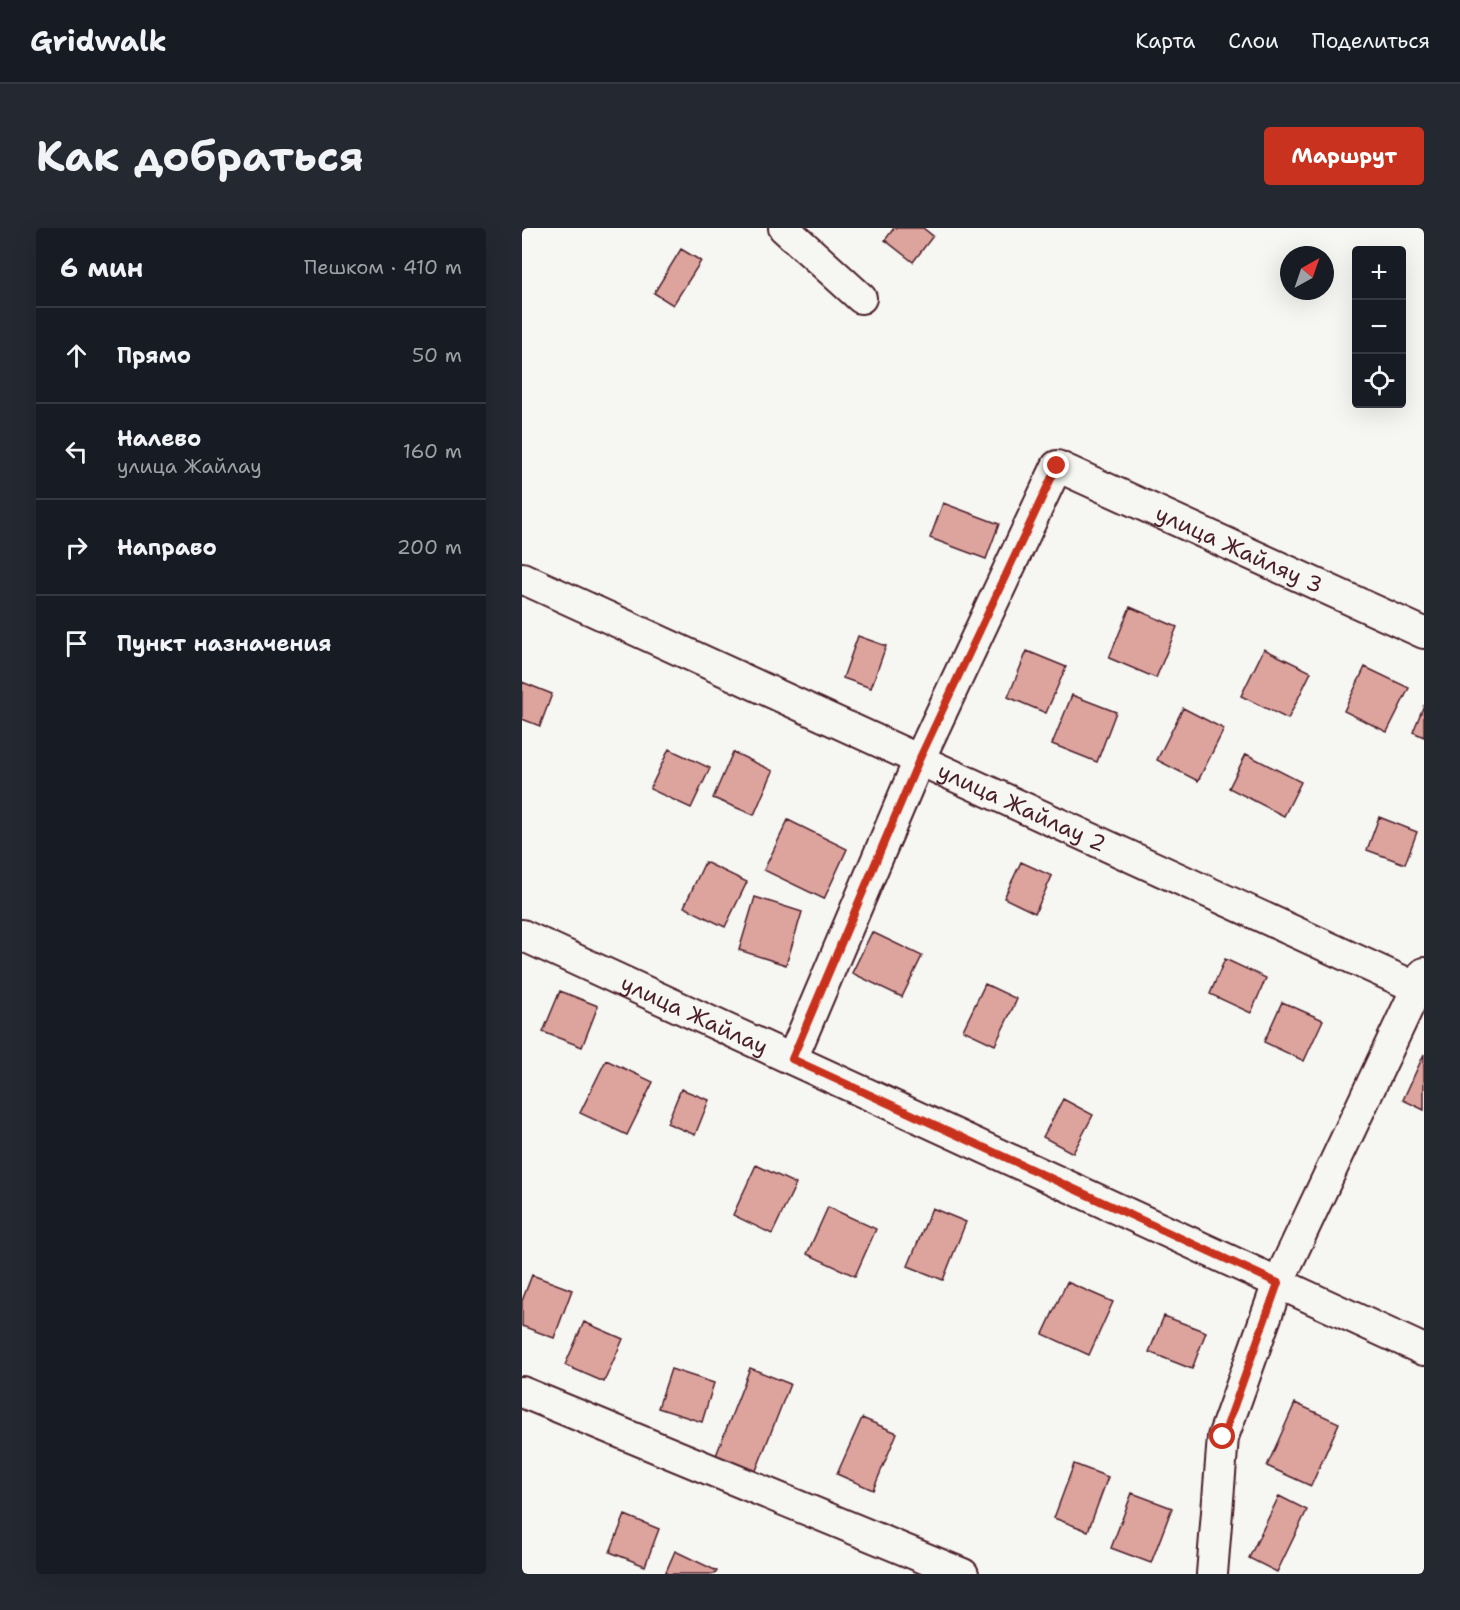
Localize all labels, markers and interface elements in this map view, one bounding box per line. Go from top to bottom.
text: Gridwalk [30,22,167,60]
text: Карта [1135,27,1195,55]
text: Слои [1228,27,1279,55]
text: Поделиться [1312,27,1430,55]
button: Маршрут [1264,127,1424,185]
text: Как добраться [36,128,364,184]
north arrow [1280,246,1334,300]
map controls [1352,246,1406,408]
button: + [1352,246,1406,300]
text: 6 мин [60,250,143,285]
text: Пешком · 410 m [304,254,462,280]
button: − [1352,300,1406,354]
icon: ahead [60,339,93,372]
text: Прямо [117,341,191,370]
text: 50 m [412,342,462,368]
button: locate [1352,354,1406,408]
text: Налево [117,424,201,453]
icon: left [60,435,93,468]
text: 160 m [403,438,462,464]
route end [1043,452,1069,478]
text: улица Жайлау [117,453,262,479]
street label: улица Жайляу 3 [1151,498,1328,600]
icon: right [60,531,93,564]
text: Направо [117,533,217,562]
text: 200 m [397,534,462,560]
icon: arrive [60,627,93,660]
text: Пункт назначения [117,629,331,658]
street label: улица Жайлау 2 [933,756,1111,858]
street label: улица Жайлау [616,968,773,1061]
route start [1209,1423,1235,1449]

